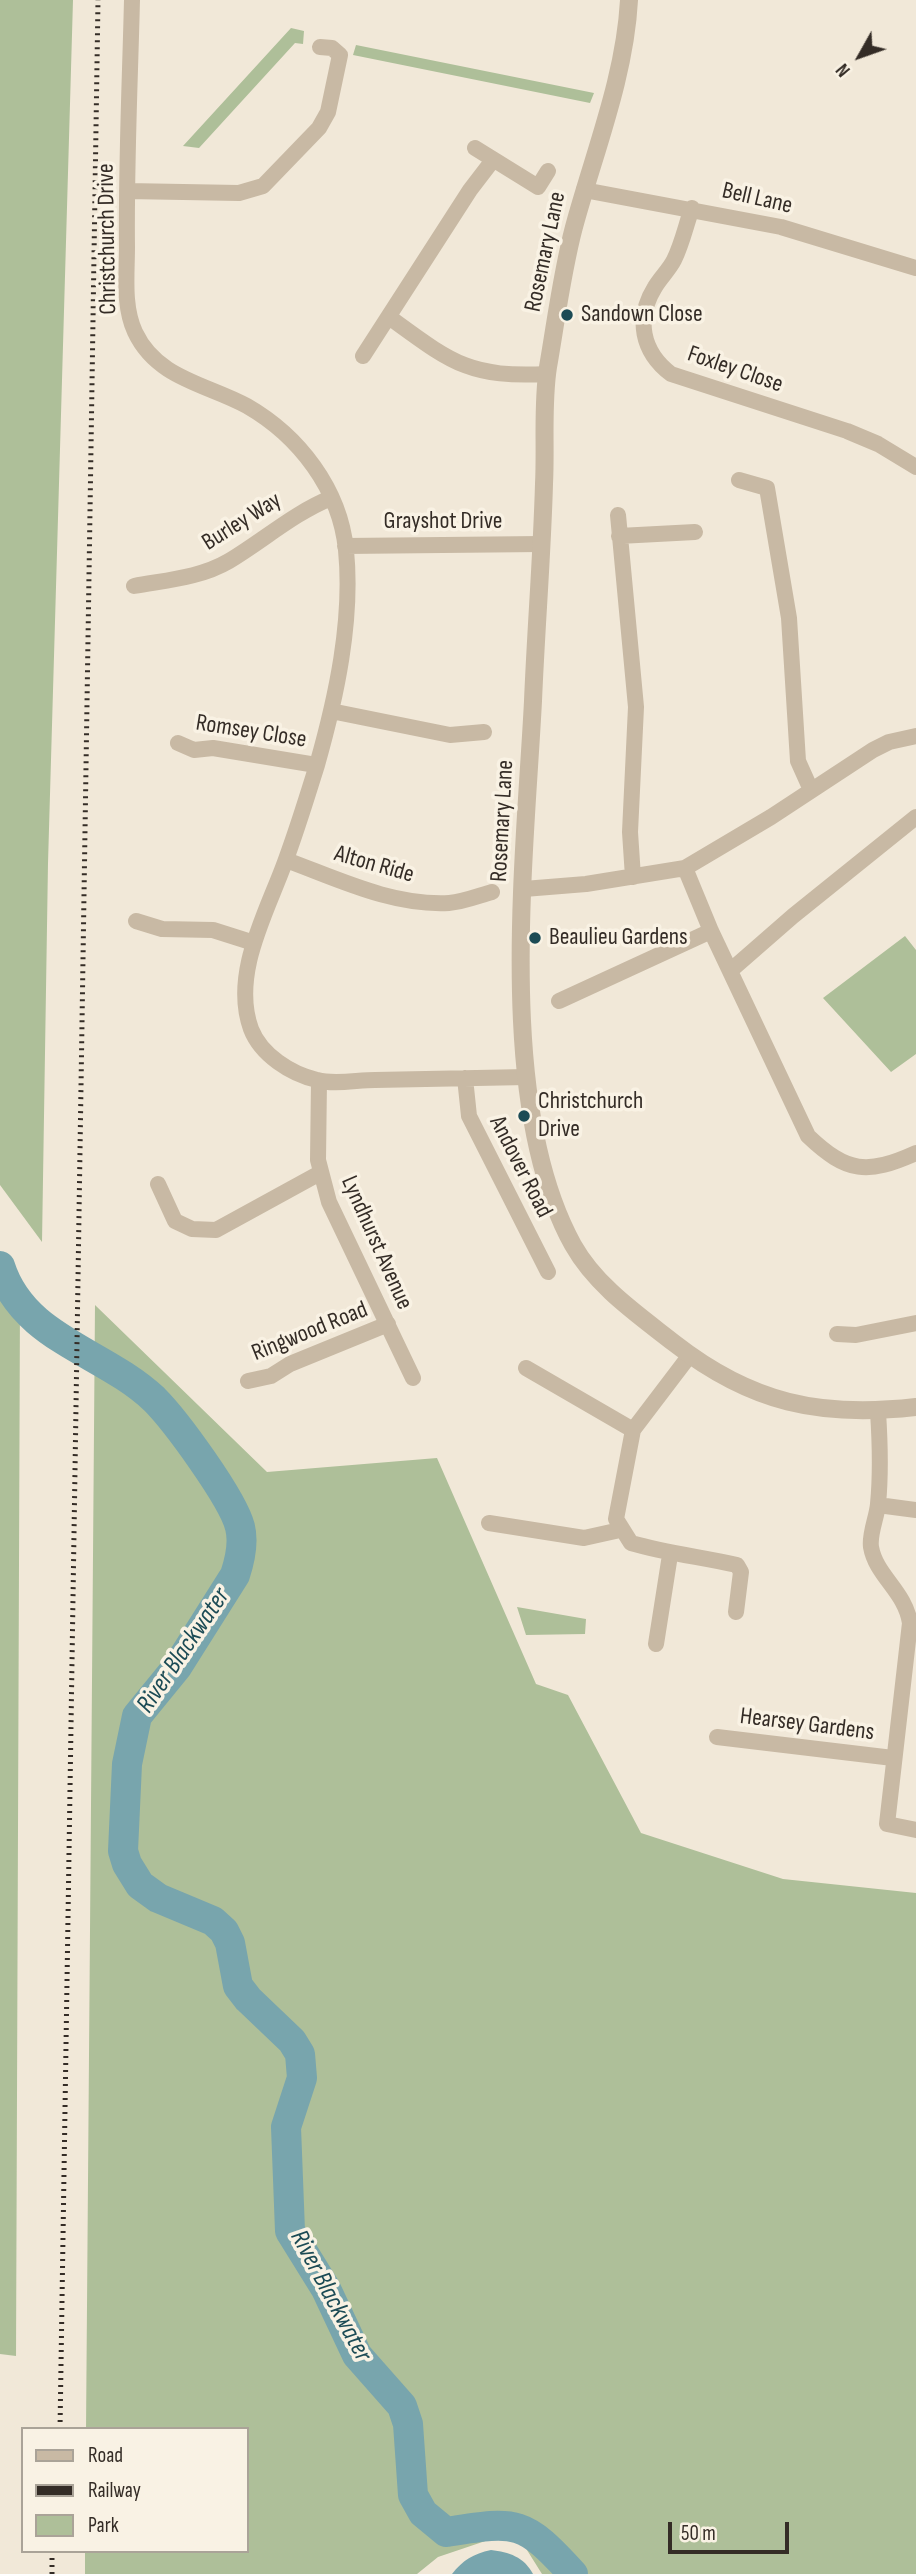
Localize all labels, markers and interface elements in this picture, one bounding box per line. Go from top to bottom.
north arrow [825,21,895,91]
text: N [831,59,856,81]
street label: Christchurch Drive [92,163,124,315]
street label: Bell Lane [719,177,795,221]
street label: Rosemary Lane [519,189,573,315]
place label: Sandown Close [581,301,703,329]
marker: Sandown Close [559,307,575,323]
street label: Foxley Close [684,340,786,400]
street label: Burley Way [197,486,287,558]
street label: Grayshot Drive [384,508,502,536]
street label: Romsey Close [194,709,308,755]
street label: Rosemary Lane [485,759,521,883]
street label: Alton Ride [331,840,417,890]
place label: Beaulieu Gardens [549,924,688,952]
marker: Beaulieu Gardens [527,930,543,946]
place label: Christchurch Drive [538,1088,643,1144]
marker: Christchurch Drive [516,1108,532,1124]
street label: Andover Road [482,1111,558,1223]
street label: Lyndhurst Avenue [334,1172,418,1314]
street label: Ringwood Road [248,1296,372,1368]
water label: River Blackwater [131,1583,237,1719]
street label: Hearsey Gardens [738,1702,876,1748]
water label: River Blackwater [282,2225,378,2367]
legend [21,2427,248,2553]
text: Road [88,2443,123,2468]
text: Railway [88,2478,141,2503]
scale bar [671,2508,792,2552]
text: Park [88,2513,119,2538]
text: 50 m [681,2521,716,2546]

